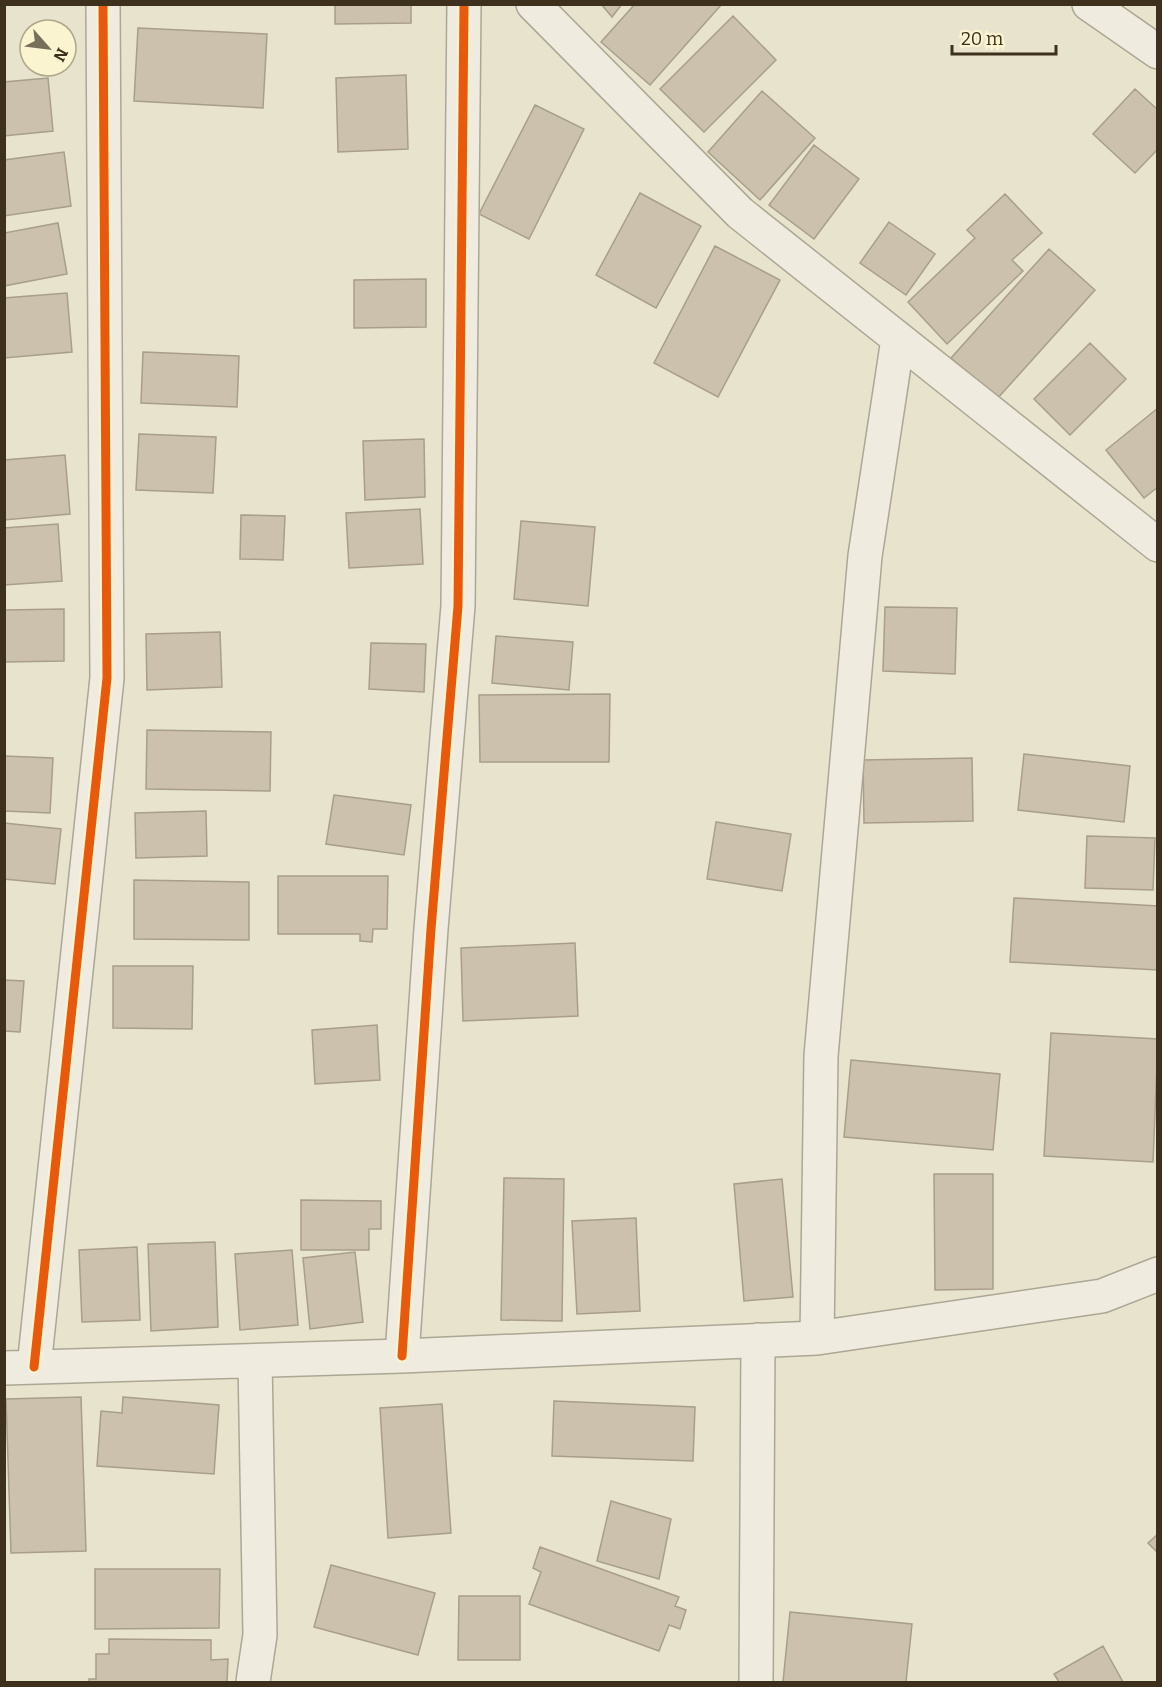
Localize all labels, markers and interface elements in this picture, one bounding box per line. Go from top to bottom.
north arrow [18,18,78,78]
scale bar [952,18,1056,56]
text: 20 m [961,28,1003,50]
text: N [50,45,72,65]

